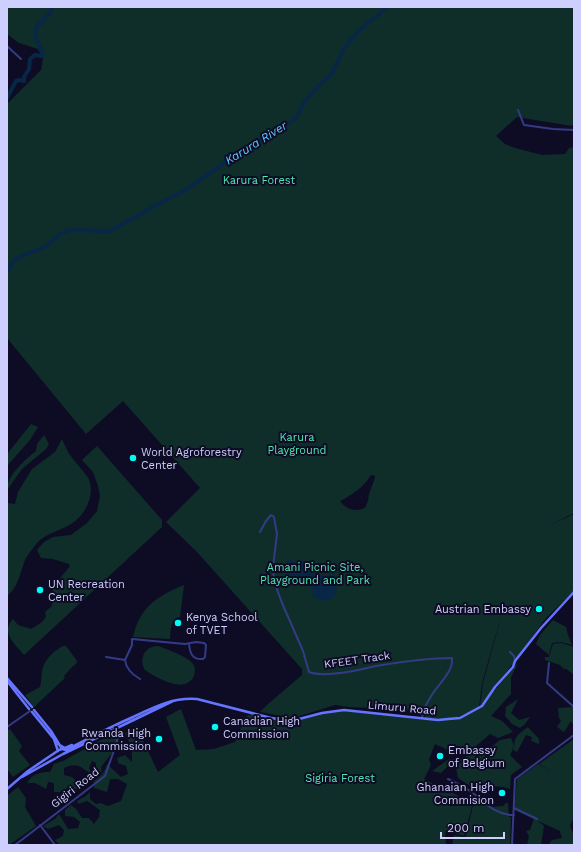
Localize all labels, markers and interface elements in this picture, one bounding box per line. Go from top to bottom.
water label: Karura River [222,118,291,168]
park label: Karura Forest [223,174,296,187]
park label: Karura Playground [268,431,326,457]
place label: World Agroforestry Center [141,446,242,472]
marker: World Agroforestry Center [128,453,138,463]
park label: Amani Picnic Site, Playground and Park [260,561,370,587]
place label: UN Recreation Center [48,578,125,604]
marker: UN Recreation Center [35,585,45,595]
place label: Austrian Embassy [435,603,531,616]
marker: Austrian Embassy [534,604,544,614]
place label: Kenya School of TVET [186,611,258,637]
marker: Kenya School of TVET [173,618,183,628]
street label: KFEET Track [323,649,391,671]
street label: Limuru Road [367,699,437,717]
place label: Canadian High Commission [223,715,300,741]
marker: Canadian High Commission [210,722,220,732]
place label: Rwanda High Commission [81,727,151,753]
marker: Rwanda High Commission [154,734,164,744]
place label: Embassy of Belgium [448,744,505,770]
marker: Embassy of Belgium [435,751,445,761]
street label: Gigiri Road [48,765,102,811]
park label: Sigiria Forest [305,772,375,785]
place label: Ghanaian High Commision [417,781,494,807]
marker: Ghanaian High Commision [497,788,507,798]
scale bar [441,814,504,840]
text: 200 m [447,821,484,835]

